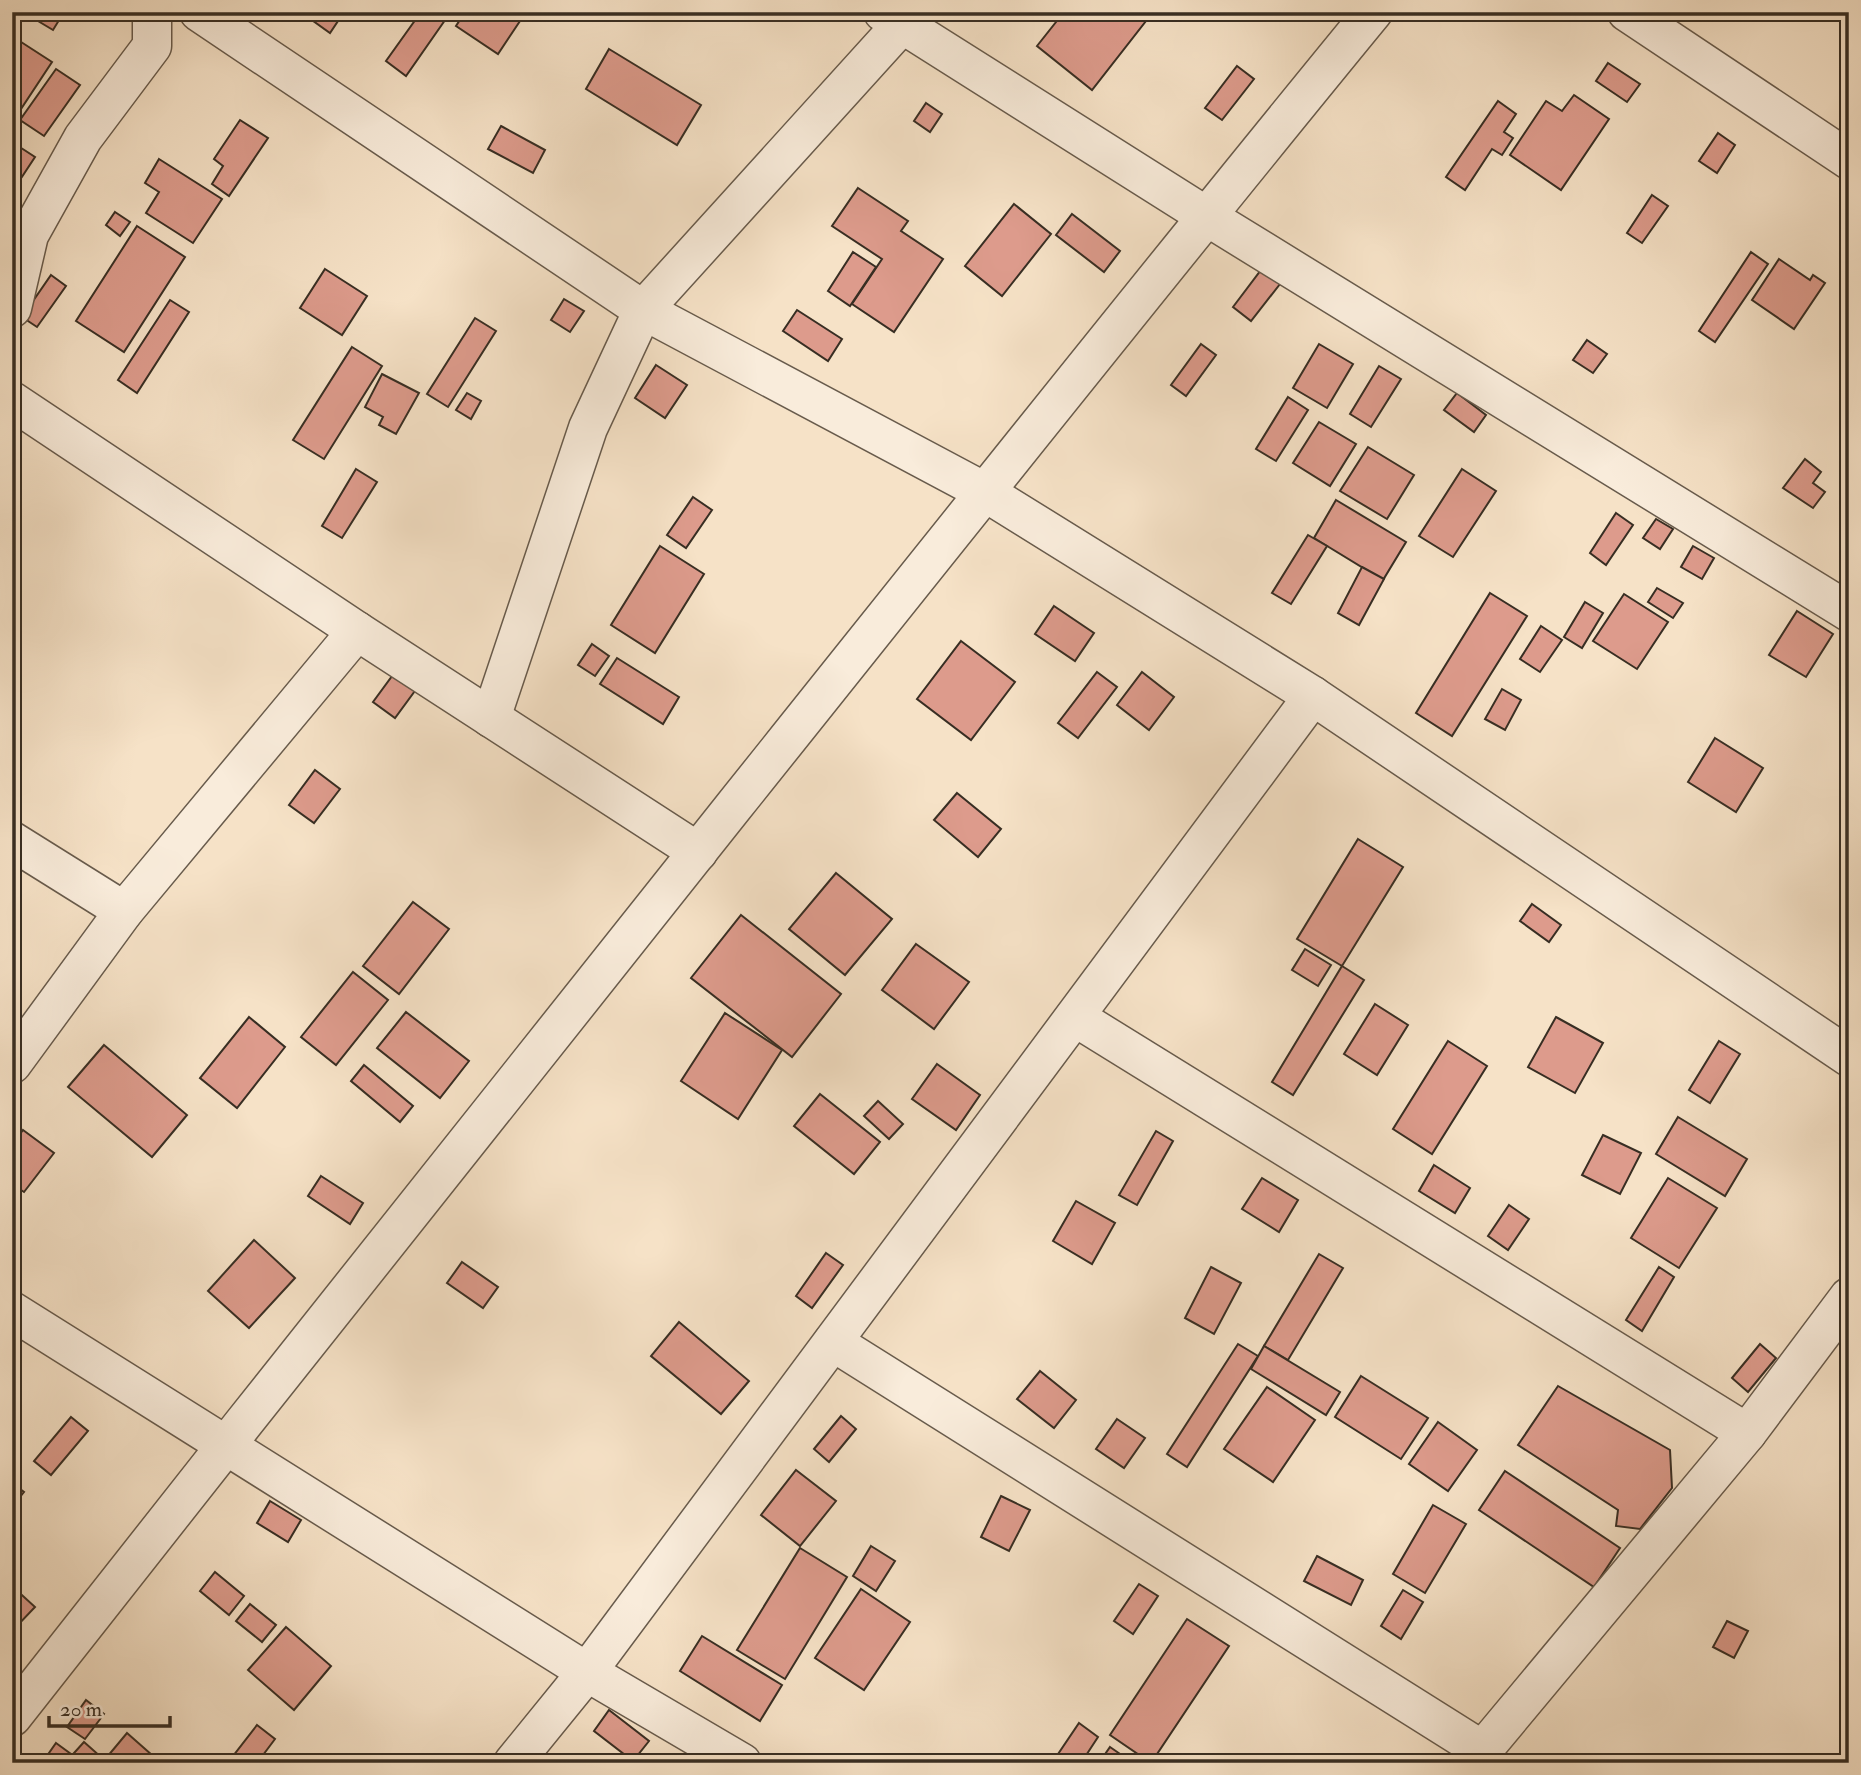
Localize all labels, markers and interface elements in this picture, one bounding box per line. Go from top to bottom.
scale bar [49,1684,170,1728]
text: 20 m [60,1696,102,1723]

